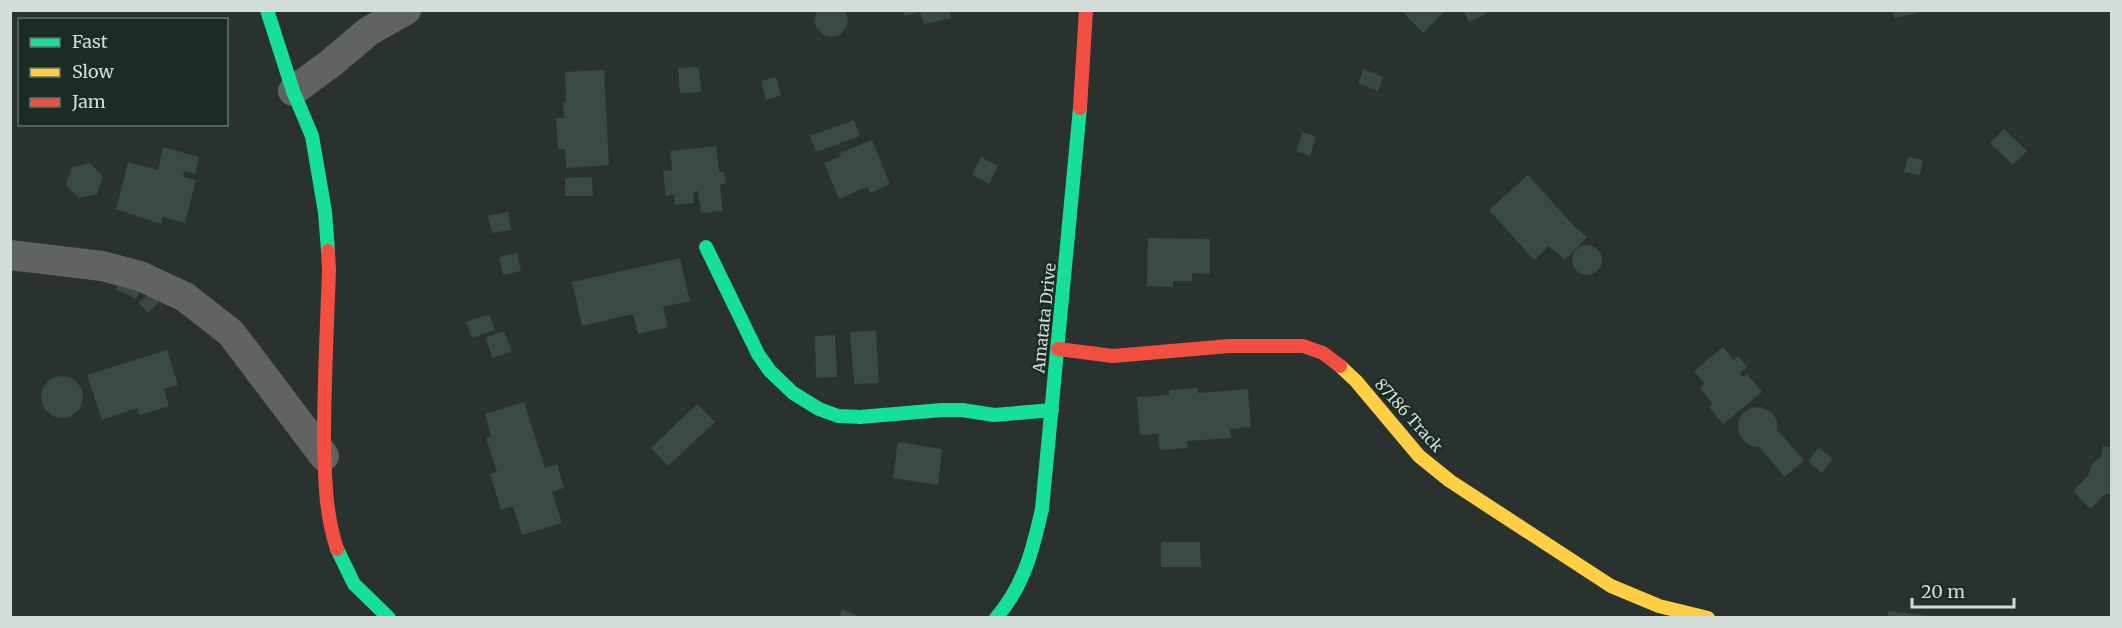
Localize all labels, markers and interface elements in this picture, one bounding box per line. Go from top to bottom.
legend [18,18,228,126]
text: Fast [72,30,108,53]
text: Slow [72,60,115,83]
text: Jam [71,90,106,113]
street label: Amatata Drive [1028,262,1060,375]
street label: 87186 Track [1371,374,1448,457]
scale bar [1912,571,2014,609]
text: 20 m [1921,580,1965,603]

